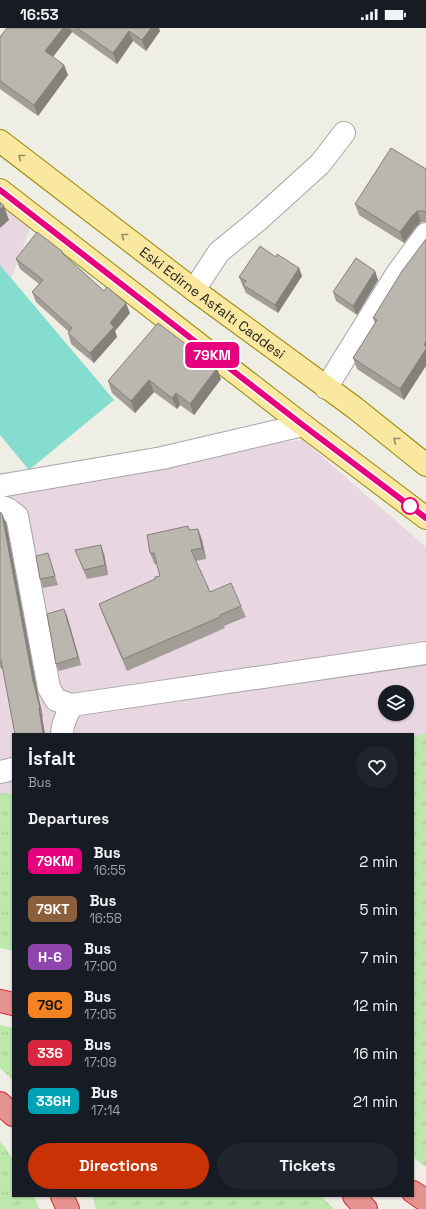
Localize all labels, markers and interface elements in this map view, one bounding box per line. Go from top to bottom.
text: 16:53 [20,5,59,24]
one-way arrow [18,154,25,161]
one-way arrow [121,233,128,241]
street label: Eski Edirne Asfaltı Caddesi [136,243,289,363]
line badge: 79KM [184,342,240,368]
text: 79KM [193,346,231,364]
one-way arrow [393,438,400,445]
unlabelled marker [401,497,419,515]
map controls [378,685,414,721]
button: layers [378,685,414,721]
text: İsfalt [28,746,76,771]
button: heart [356,746,398,788]
text: Bus [28,774,51,791]
text: Departures [28,809,109,828]
text: Bus [94,843,121,862]
text: 79KM [36,852,74,870]
text: 2 min [359,852,398,871]
text: 16:55 [94,862,126,879]
text: Bus [89,891,116,910]
text: 79KT [36,900,69,918]
text: 5 min [359,900,398,919]
text: 16:58 [89,910,122,927]
text: Bus [84,939,111,958]
text: H-6 [38,948,62,966]
text: 7 min [360,948,398,967]
text: 17:00 [84,958,117,975]
text: Bus [84,987,111,1006]
text: 79C [37,996,63,1014]
text: 12 min [353,996,398,1015]
text: 17:05 [84,1006,116,1023]
text: Bus [84,1035,111,1054]
text: 336 [37,1044,63,1062]
text: 16 min [353,1044,398,1063]
text: 17:09 [84,1054,116,1071]
text: Bus [91,1083,118,1102]
text: 336H [36,1092,71,1110]
text: 21 min [353,1092,398,1111]
text: 17:14 [91,1102,121,1119]
button: Directions [28,1143,209,1189]
button: Tickets [217,1143,398,1189]

